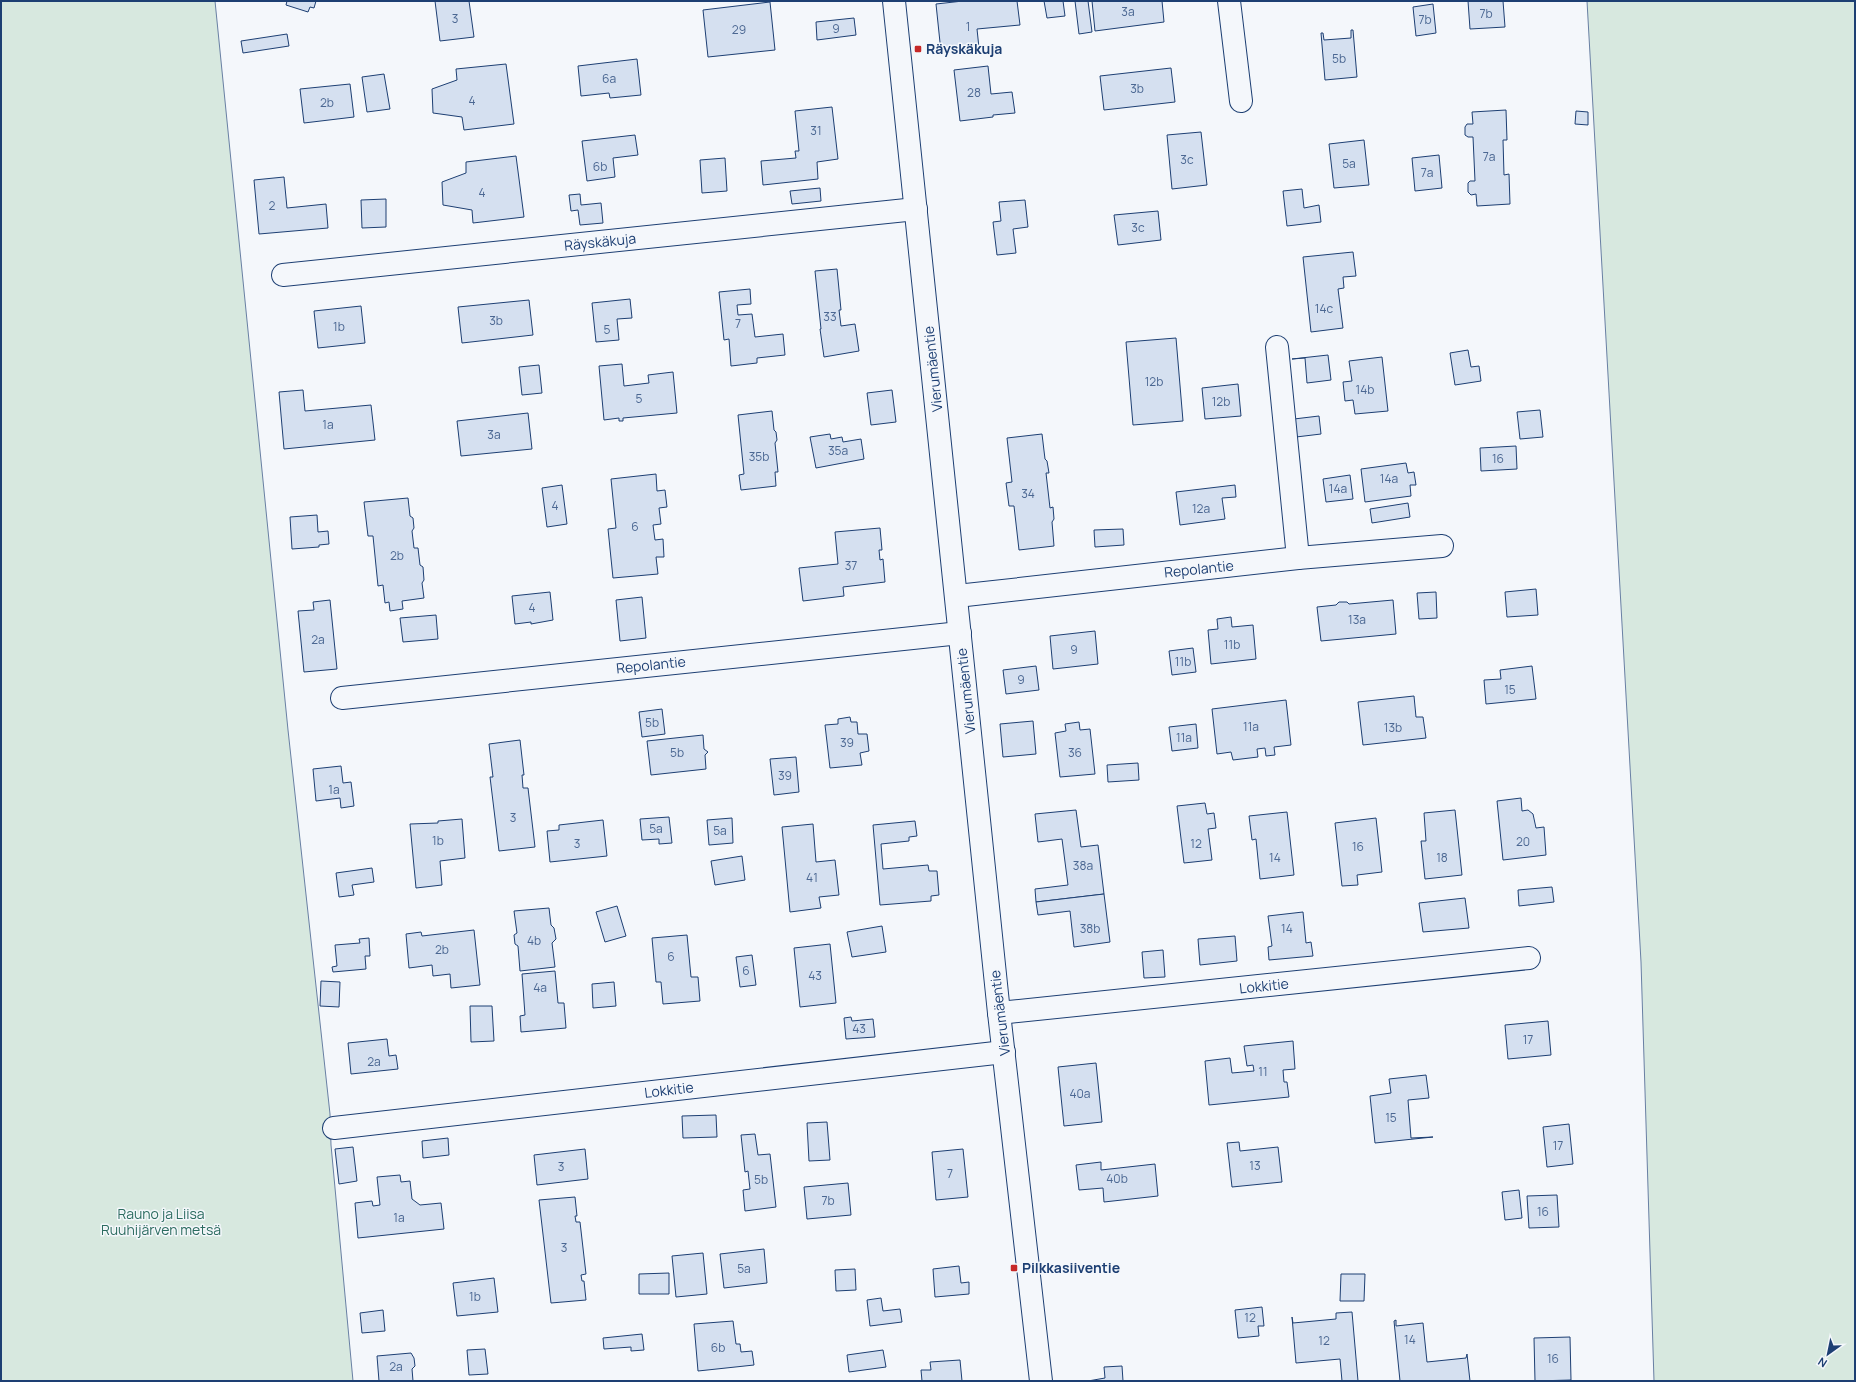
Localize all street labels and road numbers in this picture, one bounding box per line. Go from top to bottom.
street label: Räyskäkuja [563,228,637,255]
street label: Vierumäentie [919,325,946,413]
street label: Repolantie [1163,555,1235,582]
street label: Vierumäentie [952,647,979,735]
street label: Repolantie [615,651,687,678]
street label: Vierumäentie [985,969,1014,1057]
street label: Lokkitie [1238,973,1290,998]
street label: Lokkitie [643,1077,695,1102]

